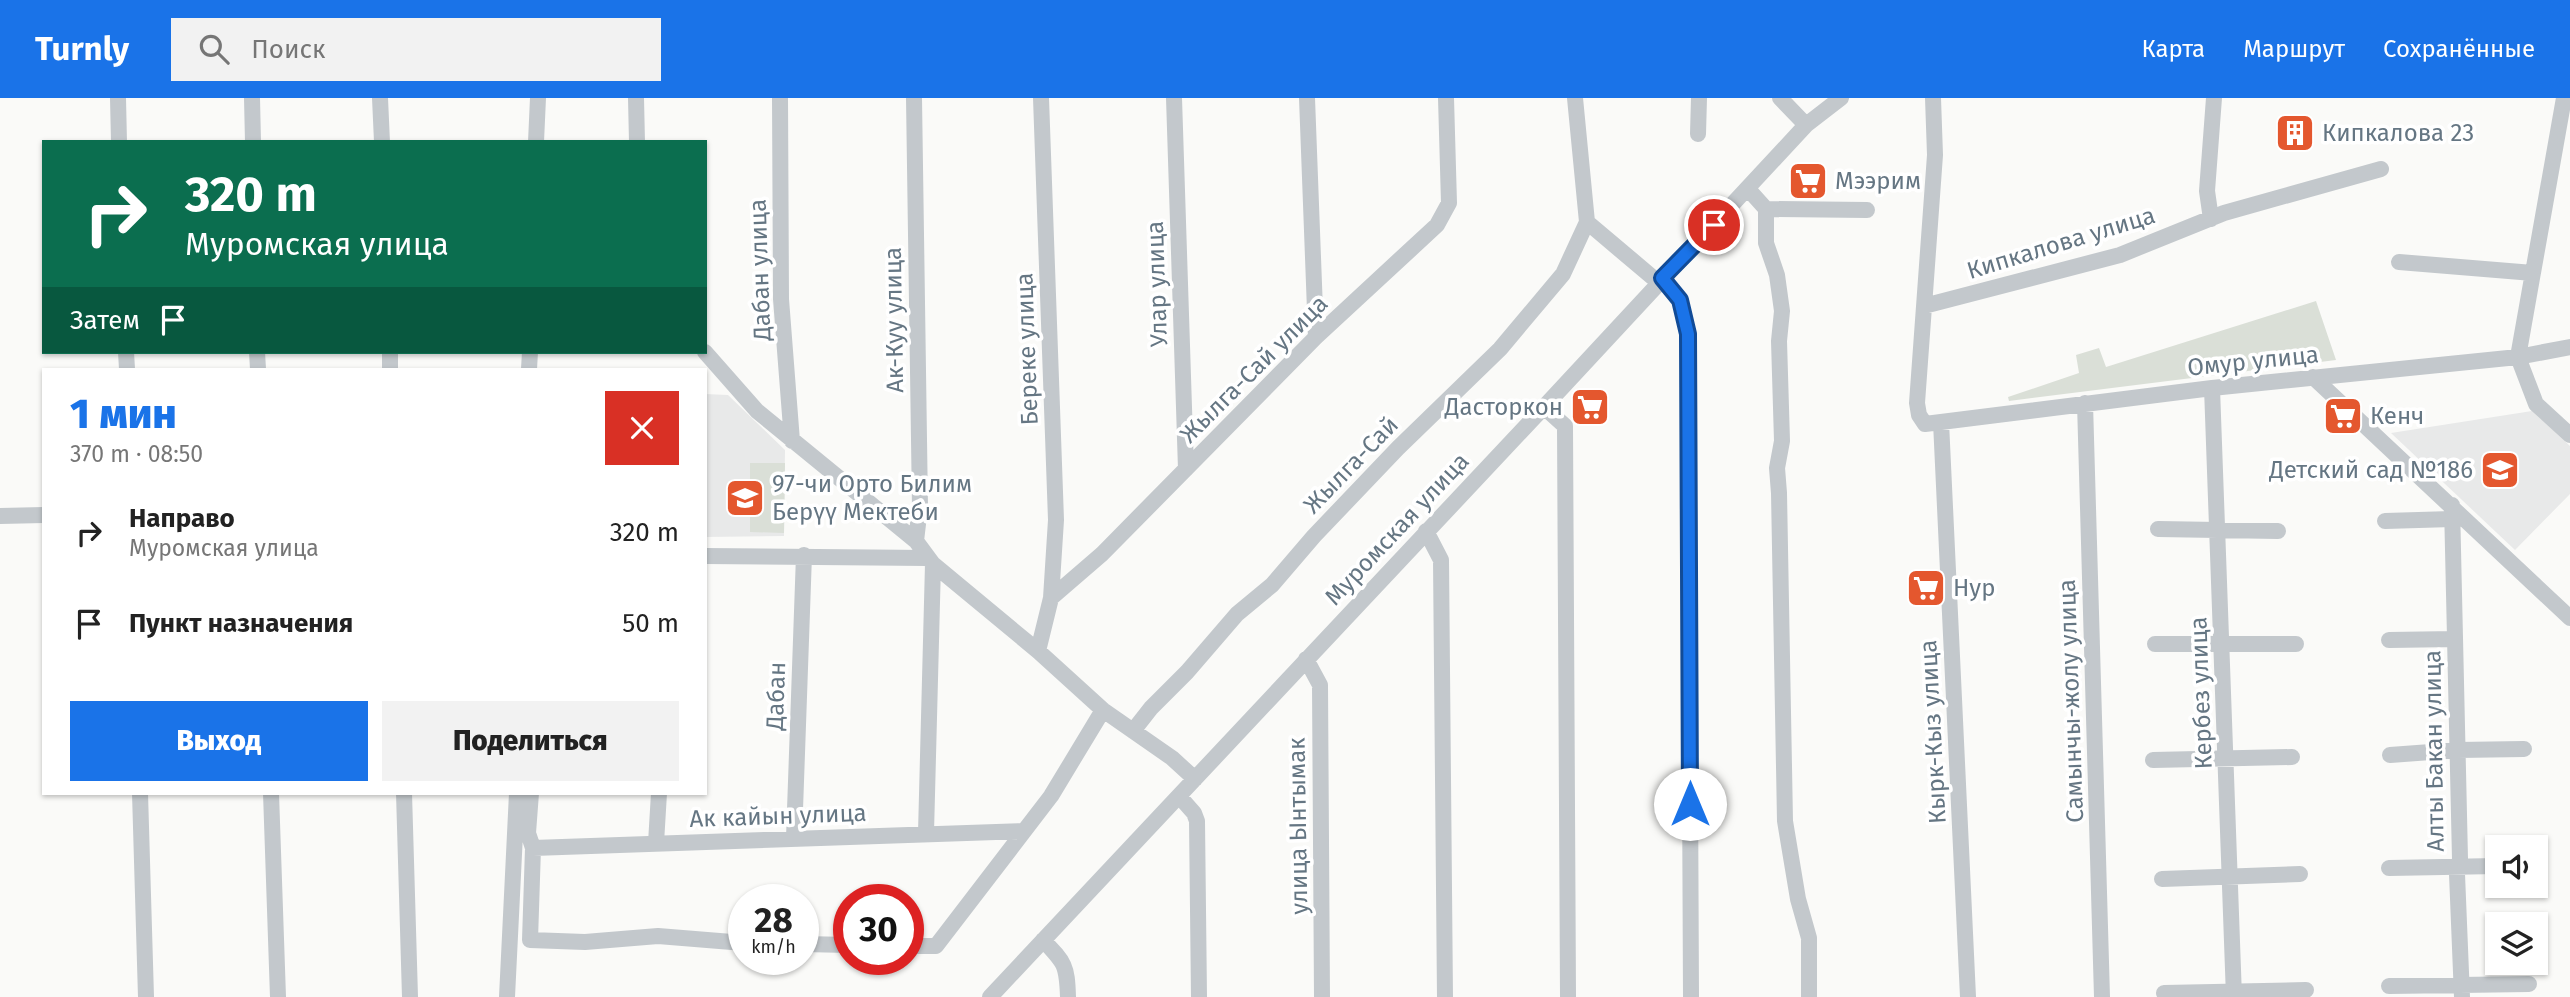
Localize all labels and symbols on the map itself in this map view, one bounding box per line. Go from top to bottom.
building icon: Кипкалова 23 [2274,112,2316,154]
place label: Кипкалова 23 [2322,119,2474,147]
supermarket icon: Мээрим [1787,160,1829,202]
place label: Мээрим [1835,167,1921,195]
pin [1684,195,1744,255]
street label: Дабан улица [744,199,777,342]
street label: Кипкалова улица [1964,201,2158,285]
street label: Улар улица [1141,220,1173,348]
street label: Ак-Куу улица [879,247,909,393]
street label: Береке улица [1010,272,1044,426]
street label: Жылга-Сай улица [1175,290,1333,448]
street label: Омур улица [2186,340,2320,382]
supermarket icon: Дасторкон [1569,386,1611,428]
place label: Дасторкон [1444,393,1563,421]
supermarket icon: Кенч [2322,395,2364,437]
place label: Кенч [2370,402,2424,430]
street label: Жылга-Сай [1298,411,1404,519]
street label: Муромская улица [1319,447,1475,611]
school or university icon: Детский сад №186 [2479,449,2521,491]
place label: Детский сад №186 [2268,456,2473,484]
place label: 97-чи Орто Билим Берүү Мектеби [772,470,972,526]
school or university icon: 97-чи Орто Билим Берүү Мектеби [724,477,766,519]
supermarket icon: Нур [1905,567,1947,609]
place label: Нур [1953,574,1995,602]
street label: Самынчы-жолу улица [2053,579,2089,823]
street label: Кербез улица [2184,616,2218,770]
street label: Кырк-Кыз улица [1914,639,1952,825]
street label: Алты Бакан улица [2418,650,2450,852]
street label: Дабан [761,661,791,732]
street label: улица Ынтымак [1282,737,1314,915]
position arrow [1653,767,1727,841]
street label: Ак кайын улица [689,799,867,833]
speed limit sign: 30 [833,884,924,975]

